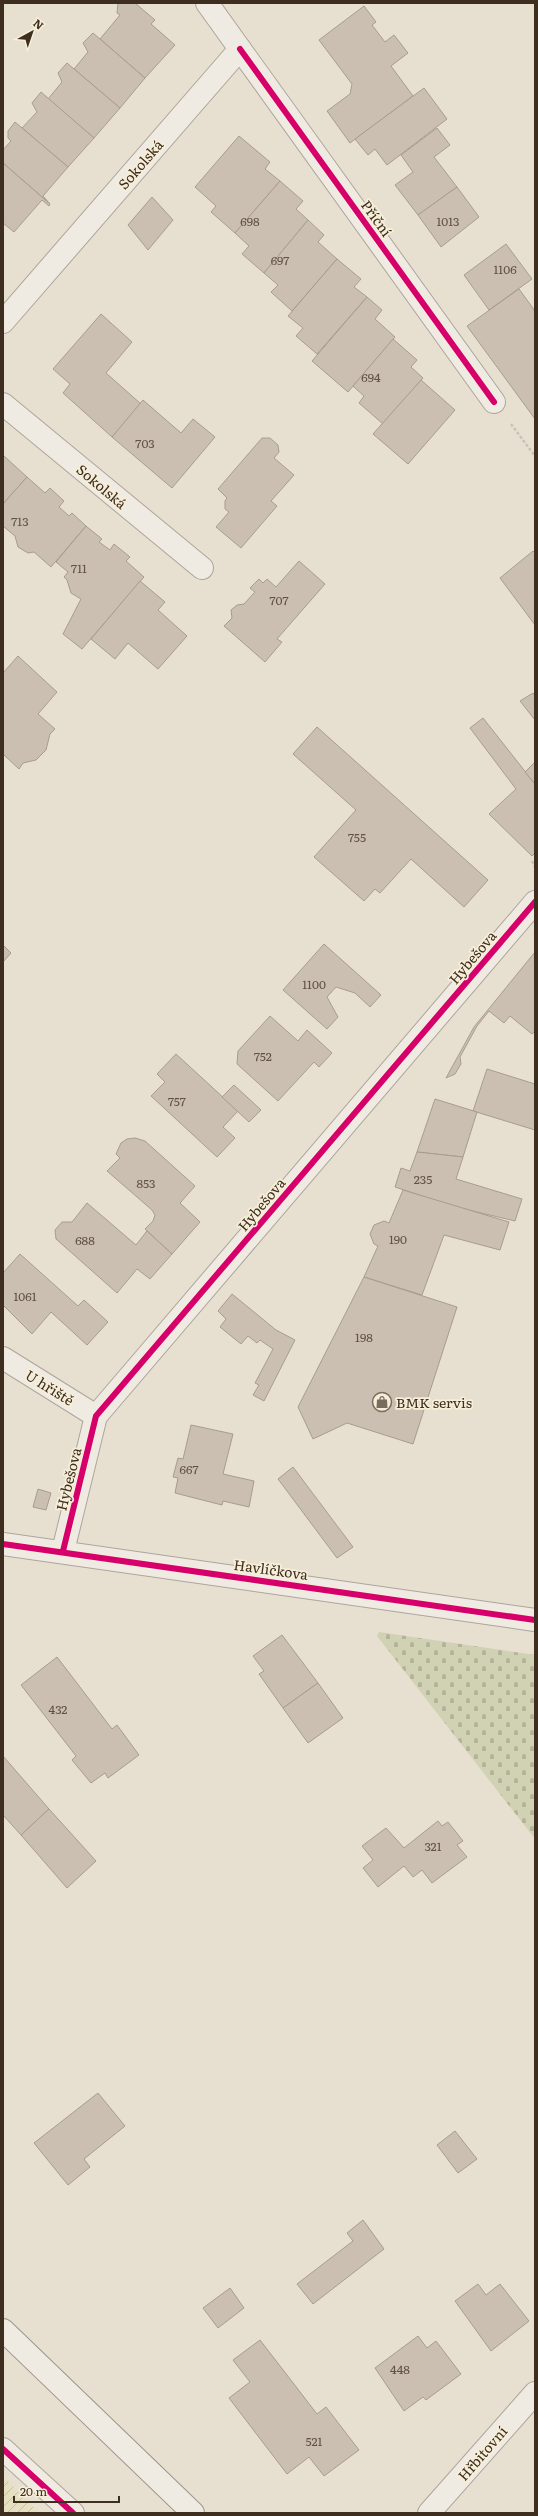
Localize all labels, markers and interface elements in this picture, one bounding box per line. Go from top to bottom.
north arrow [12,12,52,52]
text: N [30,14,48,33]
street label: Sokolská [113,135,167,193]
street label: Příční [357,196,397,241]
house number: 698 [240,212,260,230]
house number: 1013 [436,212,460,230]
house number: 697 [271,251,289,269]
house number: 1106 [493,260,517,278]
house number: 694 [361,368,381,386]
house number: 703 [135,434,155,452]
street label: Sokolská [73,459,132,513]
house number: 713 [11,512,29,530]
house number: 711 [71,559,87,577]
house number: 707 [269,591,289,609]
house number: 755 [348,828,366,846]
street label: Hybešova [444,926,501,988]
house number: 1100 [302,975,326,993]
house number: 752 [254,1047,272,1065]
house number: 757 [168,1092,186,1110]
house number: 235 [414,1170,432,1188]
street label: Hybešova [233,1173,290,1235]
house number: 853 [136,1174,156,1192]
house number: 190 [389,1230,407,1248]
house number: 688 [75,1231,95,1249]
house number: 1061 [13,1287,37,1305]
house number: 198 [355,1328,373,1346]
street label: U hřiště [22,1364,78,1410]
shop icon: BMK servis [371,1391,393,1413]
place label: BMK servis [396,1392,472,1412]
street label: Hybešova [50,1445,86,1513]
house number: 667 [180,1460,198,1478]
street label: Havlíčkova [233,1554,310,1584]
house number: 432 [49,1700,67,1718]
house number: 321 [424,1837,442,1855]
house number: 448 [390,2360,410,2378]
street label: Hřbitovní [453,2421,512,2485]
house number: 521 [306,2432,323,2450]
scale bar [14,2478,119,2504]
text: 20 m [20,2482,47,2500]

